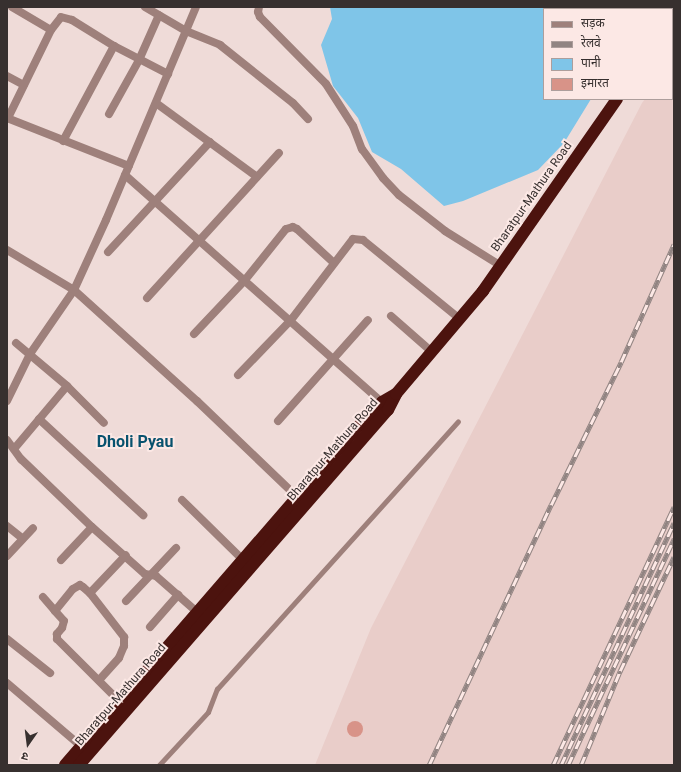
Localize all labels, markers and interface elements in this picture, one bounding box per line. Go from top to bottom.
legend [543,8,673,100]
text: सड़क [581,16,605,30]
text: रेलवे [581,36,601,50]
text: पानी [581,56,601,70]
text: इमारत [581,76,609,90]
street label: Bharatpur-Mathura Road [489,139,575,255]
street label: Bharatpur-Mathura Road [285,396,381,504]
district label: Dholi Pyau [97,432,173,452]
street label: Bharatpur-Mathura Road [73,641,169,749]
north arrow [8,724,48,764]
text: उ [20,749,30,763]

